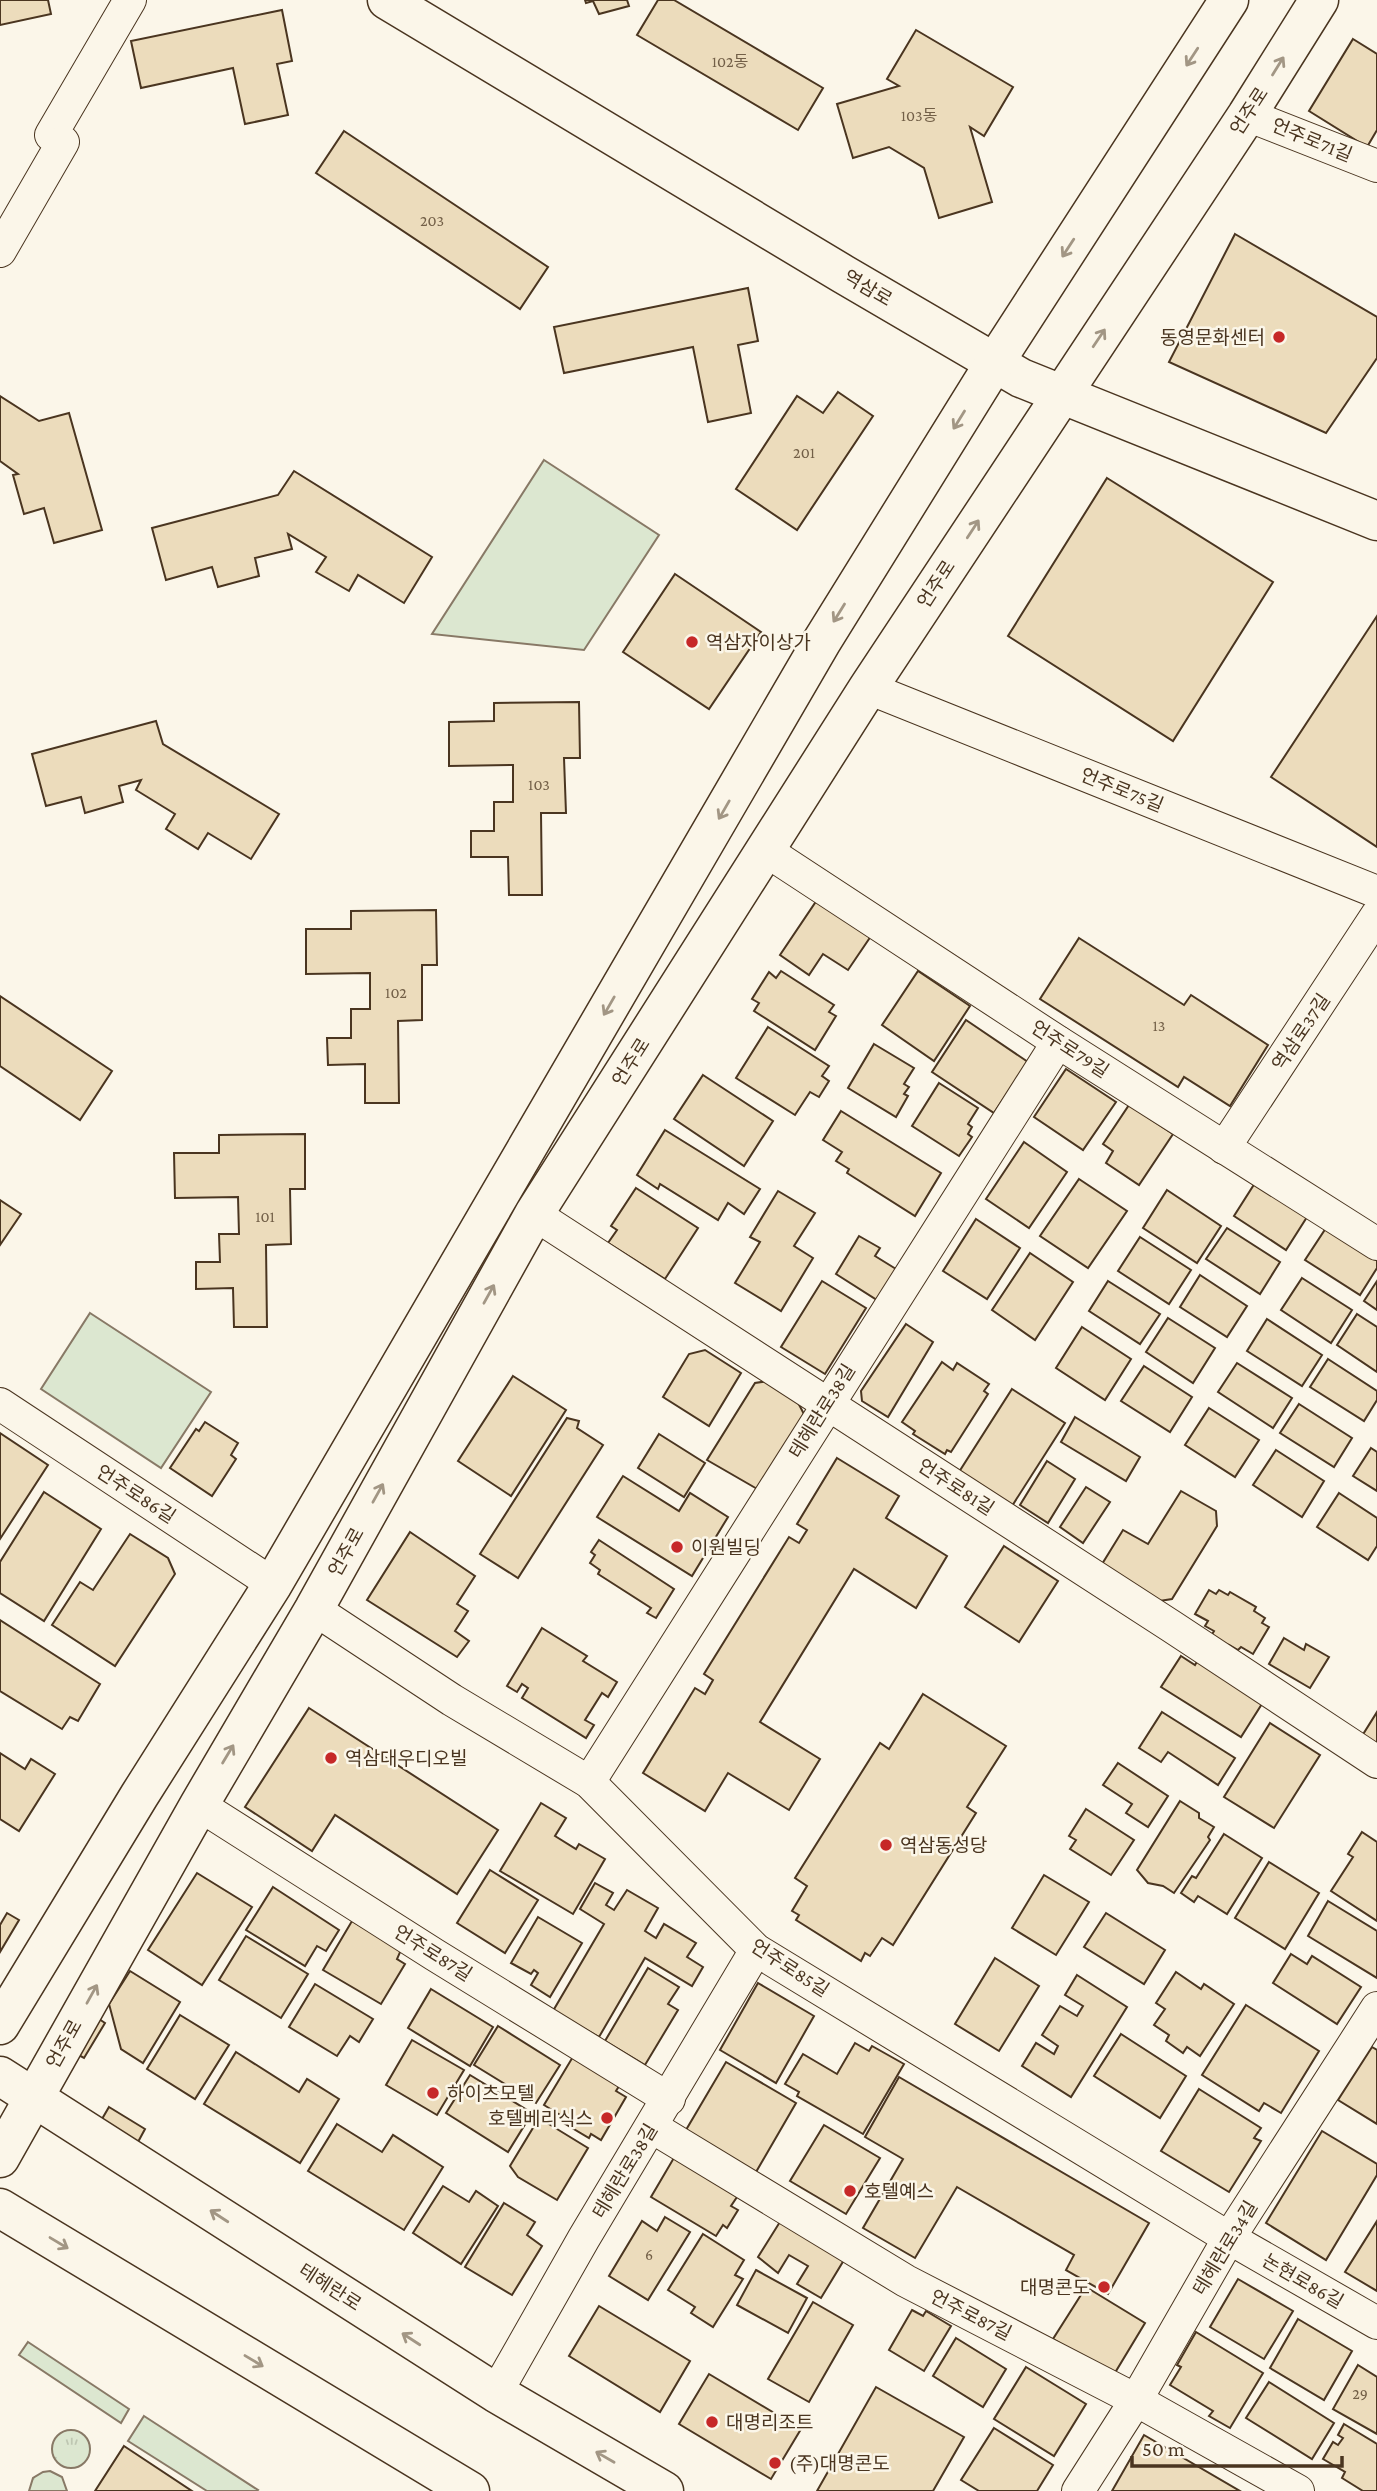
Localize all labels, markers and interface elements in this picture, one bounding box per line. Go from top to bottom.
one-way arrow [1184,47,1198,67]
house number: 102동 [712,53,749,70]
one-way arrow [1271,56,1285,76]
street label: 언주로 [1226,83,1272,139]
house number: 103동 [901,107,938,124]
street label: 언주로71길 [1269,114,1355,166]
house number: 203 [420,212,444,229]
one-way arrow [1061,238,1075,258]
street label: 역삼로 [840,266,896,310]
place label: 동영문화센터 [1160,327,1265,348]
one-way arrow [1092,329,1106,348]
marker: 동영문화센터 [1271,329,1287,345]
one-way arrow [951,410,966,429]
house number: 201 [793,444,815,461]
one-way arrow [965,520,980,539]
street label: 언주로 [913,556,959,612]
one-way arrow [831,603,845,623]
place label: 역삼자이상가 [706,632,811,653]
marker: 역삼자이상가 [684,634,700,650]
street label: 언주로75길 [1078,764,1166,816]
house number: 103 [528,776,550,793]
one-way arrow [717,799,731,819]
house number: 102 [385,984,407,1001]
street label: 역삼로37길 [1268,990,1334,1074]
one-way arrow [602,996,616,1016]
street label: 언주로79길 [1027,1016,1113,1082]
house number: 13 [1153,1017,1165,1034]
street label: 언주로 [608,1034,654,1090]
house number: 101 [255,1208,275,1225]
one-way arrow [482,1285,496,1305]
street label: 테헤란로38길 [785,1360,859,1462]
street label: 언주로81길 [914,1455,998,1519]
street label: 언주로86길 [93,1461,179,1527]
one-way arrow [372,1483,385,1504]
street label: 언주로 [324,1524,368,1580]
place label: 이원빌딩 [691,1537,761,1558]
marker: 이원빌딩 [669,1539,685,1555]
one-way arrow [222,1745,236,1765]
place label: 역삼대우디오빌 [345,1748,467,1769]
marker: 역삼대우디오빌 [323,1750,339,1766]
place label: 역삼동성당 [900,1835,987,1856]
marker: 역삼동성당 [878,1837,894,1853]
street label: 언주로87길 [390,1921,476,1985]
street label: 언주로85길 [747,1935,833,2001]
one-way arrow [85,1985,99,2005]
street label: 언주로 [42,2016,86,2072]
place label: 하이츠모텔 [447,2083,534,2104]
marker: 하이츠모텔 [425,2085,441,2101]
place label: 호텔베리식스 [488,2108,593,2129]
marker: 호텔베리식스 [599,2110,615,2126]
street label: 테헤란로38길 [589,2120,661,2222]
place label: 호텔예스 [864,2181,934,2202]
marker: 호텔예스 [842,2183,858,2199]
street label: 테헤란로34길 [1189,2197,1261,2299]
one-way arrow [210,2208,230,2222]
one-way arrow [48,2237,68,2251]
house number: 6 [645,2246,653,2263]
street label: 논현로86길 [1259,2249,1347,2313]
street label: 테헤란로 [295,2259,365,2315]
place label: 대명콘도 [1020,2277,1090,2298]
marker: 대명콘도 [1096,2279,1112,2295]
street label: 언주로87길 [927,2286,1015,2344]
one-way arrow [401,2331,421,2345]
one-way arrow [243,2354,263,2368]
house number: 29 [1352,2385,1368,2402]
place label: 대명리조트 [726,2412,813,2433]
marker: 대명리조트 [704,2414,720,2430]
scale bar [1132,2424,1342,2468]
text: 50 m [1142,2437,1185,2461]
one-way arrow [595,2450,616,2463]
place label: (주)대명콘도 [789,2453,890,2475]
marker: (주)대명콘도 [767,2455,783,2471]

